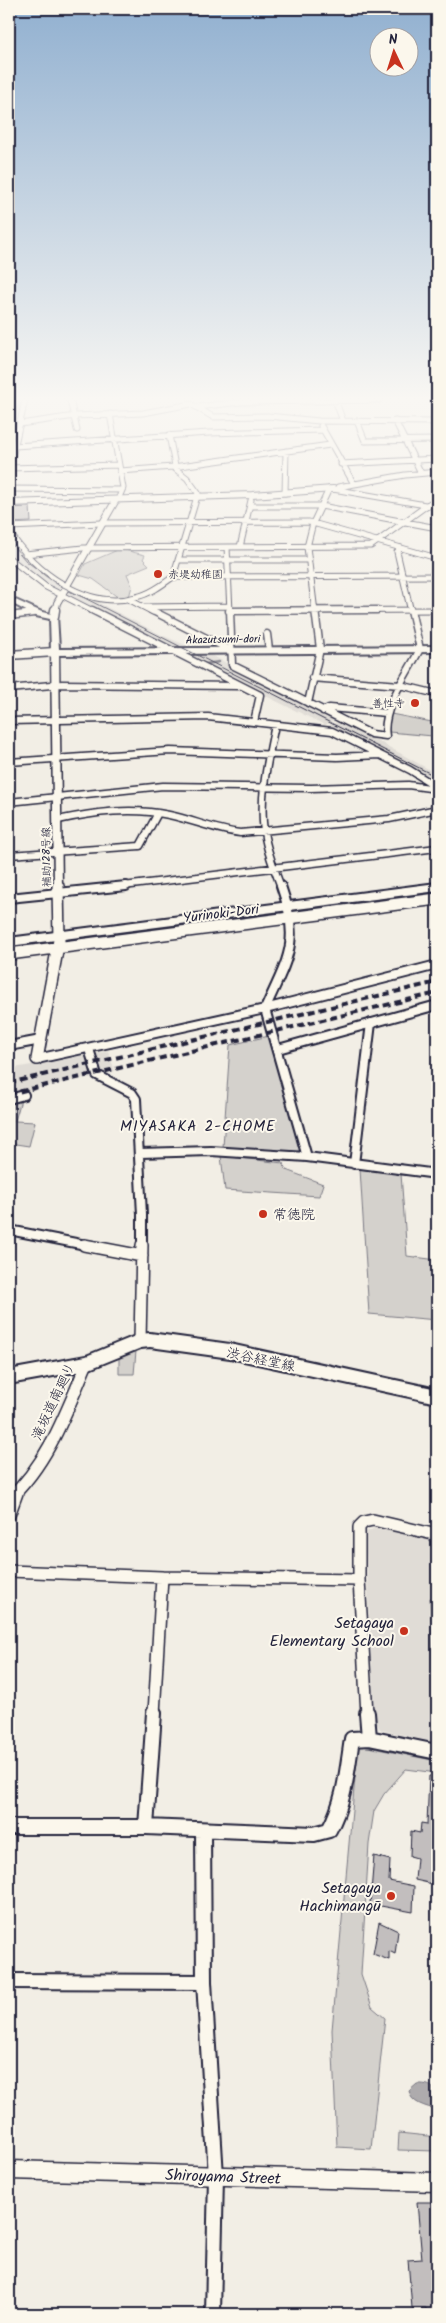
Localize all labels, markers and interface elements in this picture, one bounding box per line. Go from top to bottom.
north arrow [368,28,418,78]
text: N [388,29,398,51]
place label: 赤堤幼稚園 [168,566,223,584]
marker: 赤堤幼稚園 [152,568,164,580]
street label: Akazutsumi-dori [186,630,261,650]
place label: 善性寺 [372,695,405,713]
marker: 善性寺 [409,697,421,709]
street label: 補助128号線 [37,827,57,887]
street label: Yurinoki-Dori [182,898,261,930]
district label: MIYASAKA 2-CHOME [120,1115,276,1139]
place label: 常徳院 [273,1204,315,1226]
marker: 常徳院 [257,1208,269,1220]
street label: 渋谷経堂線 [224,1342,297,1378]
street label: 滝坂道南廻り [26,1359,82,1444]
place label: Setagaya Elementary School [270,1611,394,1654]
marker: Setagaya Elementary School [398,1625,410,1637]
place label: Setagaya Hachimangū [299,1876,381,1919]
marker: Setagaya Hachimangū [385,1890,397,1902]
street label: Shiroyama Street [165,2163,282,2192]

